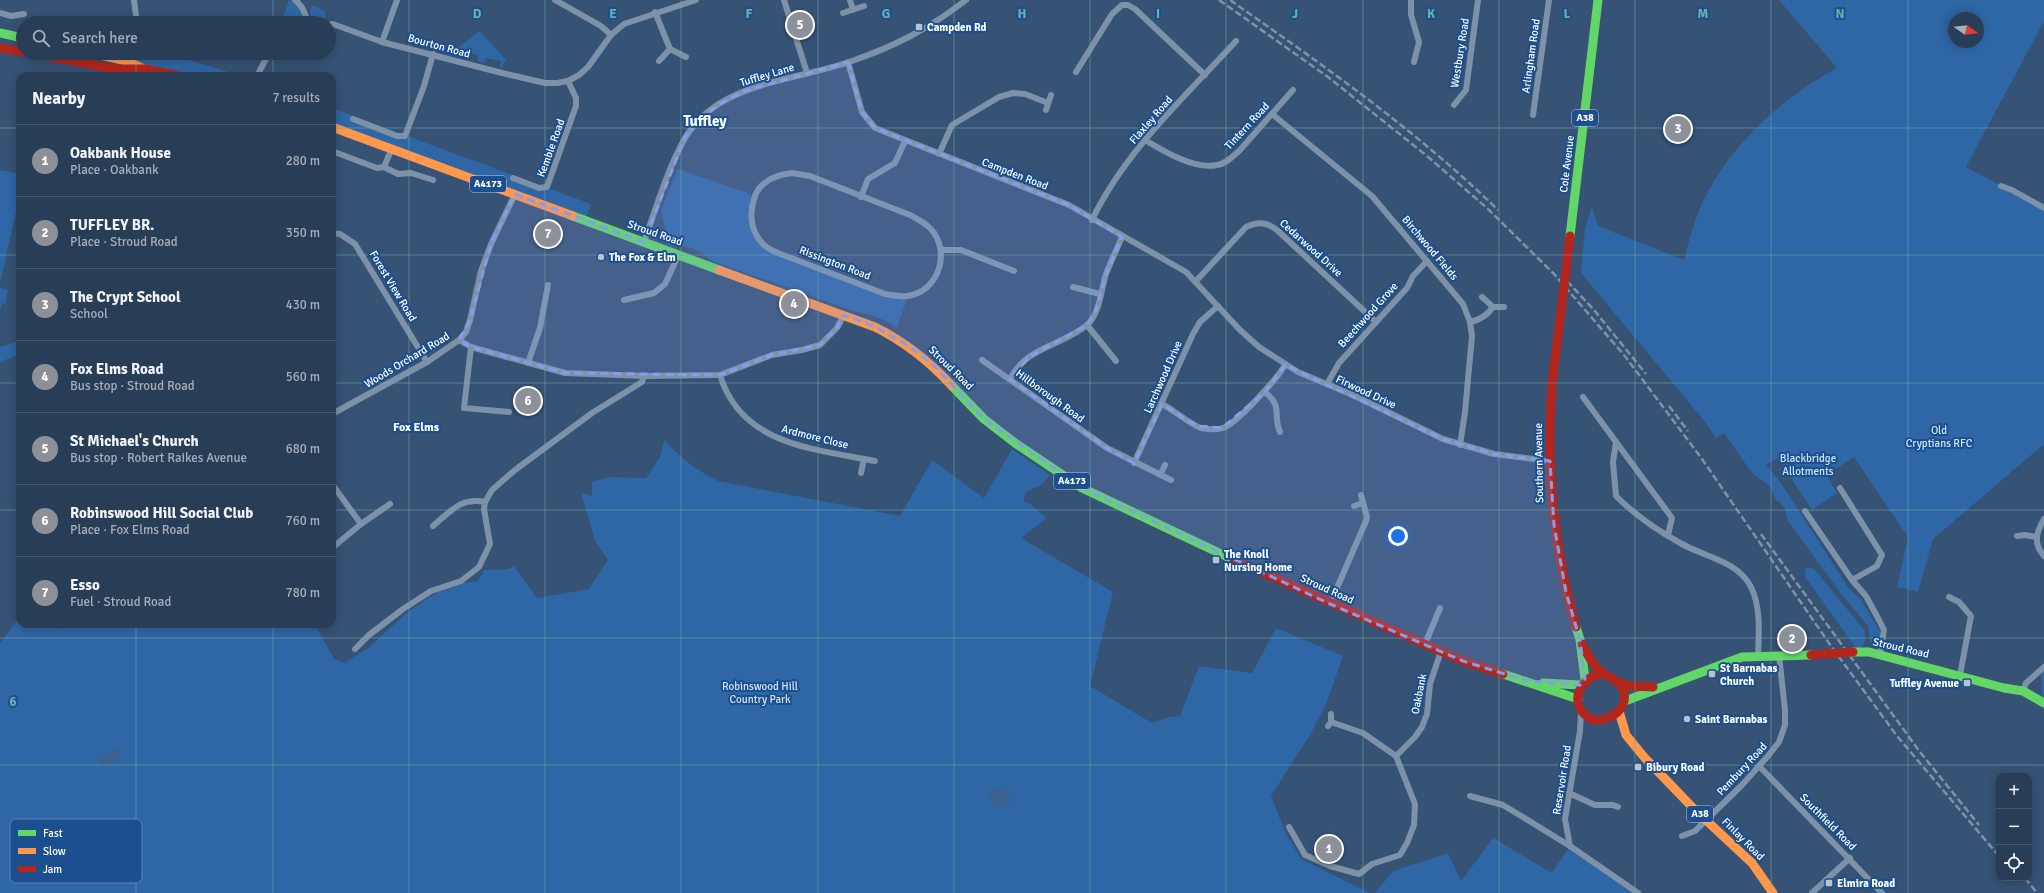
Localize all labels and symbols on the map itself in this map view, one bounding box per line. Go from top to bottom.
text: D [473,6,482,22]
text: E [609,6,617,22]
text: F [746,6,753,22]
text: G [882,6,890,22]
text: H [1018,6,1026,22]
text: I [1156,6,1160,22]
text: J [1292,6,1298,22]
text: K [1427,6,1435,22]
text: L [1564,6,1571,22]
text: M [1698,6,1709,22]
text: N [1835,6,1845,22]
pin: 5 [787,10,813,40]
north arrow [1948,12,1984,48]
street label: Westbury Road [1448,17,1472,89]
street label: Arlingham Road [1519,18,1543,94]
place label: Campden Rd [927,21,987,34]
marker: Campden Rd [914,22,924,32]
street label: Bourton Road [406,31,472,61]
street label: Tuffley Lane [738,61,796,89]
street label: Flaxley Road [1127,93,1175,147]
street label: Tintern Road [1222,100,1272,152]
road number: A38 [1572,110,1598,126]
district label: Tuffley [683,112,727,130]
pin: 3 [1665,114,1691,144]
street label: Kemble Road [534,117,568,179]
street label: Cole Avenue [1557,135,1577,193]
street label: Campden Road [980,155,1050,193]
road number: A4173 [470,176,506,192]
street label: Birchwood Fields [1399,213,1461,283]
street label: Cedarwood Drive [1277,216,1345,280]
street label: Stroud Road [626,218,684,249]
pin: 7 [535,219,561,249]
street label: Rissington Road [797,243,873,283]
street label: Forest View Road [367,248,419,324]
place label: The Fox & Elm [609,251,676,264]
marker: The Fox & Elm [596,252,606,262]
street label: Beechwood Grove [1335,280,1401,350]
pin: 4 [781,289,807,319]
street label: Woods Orchard Road [362,329,452,391]
street label: Larchwood Drive [1141,339,1185,415]
street label: Stroud Road [926,343,976,393]
street label: Hillborough Road [1013,367,1087,425]
street label: Firwood Drive [1334,372,1398,412]
pin: 6 [515,386,541,416]
district label: Fox Elms [393,420,440,435]
street label: Ardmore Close [780,422,850,452]
street label: Southern Avenue [1532,423,1546,503]
park label: Old Cryptians RFC [1906,424,1973,450]
park label: Blackbridge Allotments [1780,452,1836,478]
road number: A4173 [1054,473,1090,489]
your location [1388,526,1408,546]
place label: The Knoll Nursing Home [1224,548,1293,574]
marker: The Knoll Nursing Home [1211,555,1221,565]
street label: Stroud Road [1298,571,1356,607]
pin: 2 [1779,624,1805,654]
street label: Stroud Road [1872,635,1931,661]
place label: St Barnabas Church [1720,662,1778,688]
marker: St Barnabas Church [1707,669,1717,679]
street label: Oakbank [1409,672,1429,715]
place label: Tuffley Avenue [1890,677,1960,690]
marker: Tuffley Avenue [1962,678,1972,688]
park label: Robinswood Hill Country Park [722,680,798,706]
text: 6 [9,694,17,710]
place label: Saint Barnabas [1695,713,1768,726]
marker: Saint Barnabas [1682,714,1692,724]
street label: Pembury Road [1714,740,1770,798]
street label: Reservoir Road [1550,744,1574,816]
place label: Bibury Road [1646,761,1705,774]
marker: Bibury Road [1633,762,1643,772]
street label: Southfield Road [1797,791,1859,853]
road number: A38 [1687,806,1713,822]
street label: Finlay Road [1719,815,1767,863]
legend [10,819,142,883]
text: Fast [43,827,63,840]
pin: 1 [1316,834,1342,864]
text: Slow [43,845,66,858]
text: Jam [43,863,62,876]
place label: Elmira Road [1837,877,1895,890]
marker: Elmira Road [1824,878,1834,888]

